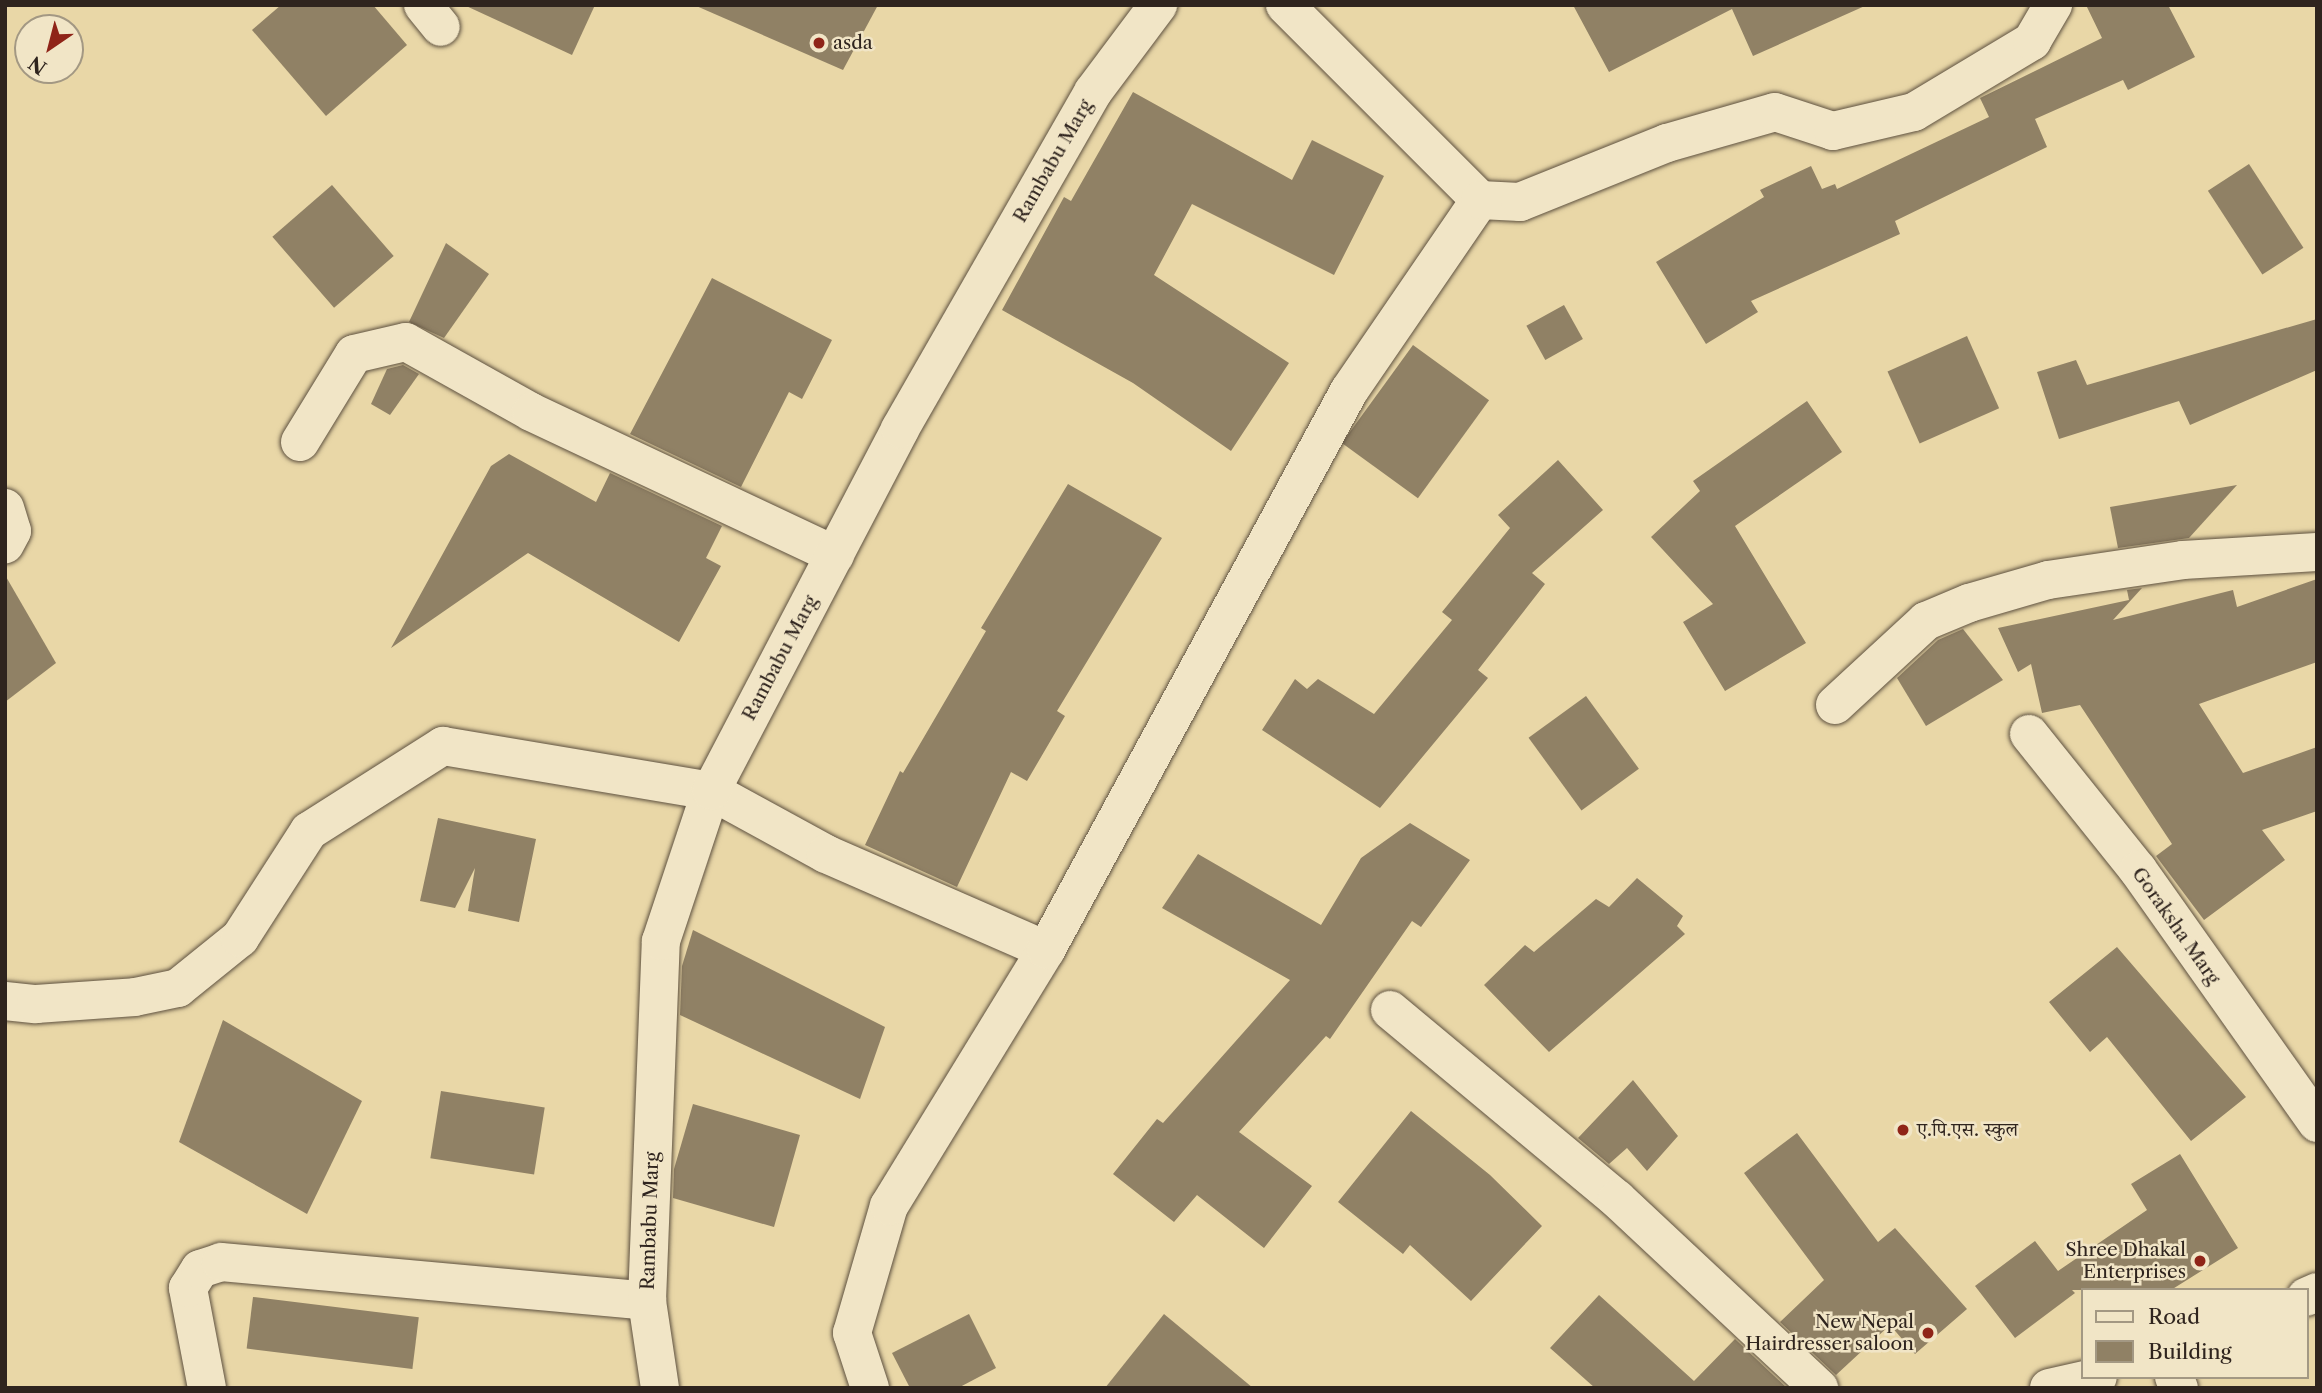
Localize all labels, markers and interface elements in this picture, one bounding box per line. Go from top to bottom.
north arrow [14,14,84,84]
place label: asda [833,32,873,54]
marker: asda [811,35,827,51]
text: N [24,51,51,79]
street label: Rambabu Marg [1009,95,1097,227]
street label: Rambabu Marg [737,592,823,724]
street label: Goraksha Marg [2127,863,2225,989]
place label: ए.पि.एस. स्कुल [1917,1119,2018,1141]
marker: ए.पि.एस. स्कुल [1895,1122,1911,1138]
street label: Rambabu Marg [636,1151,664,1291]
place label: Shree Dhakal Enterprises [2065,1239,2186,1283]
marker: Shree Dhakal Enterprises [2192,1253,2208,1269]
legend [2080,1288,2308,1379]
text: Road [2148,1304,2200,1329]
place label: New Nepal Hairdresser saloon [1745,1311,1914,1355]
marker: New Nepal Hairdresser saloon [1920,1325,1936,1341]
text: Building [2148,1339,2232,1364]

